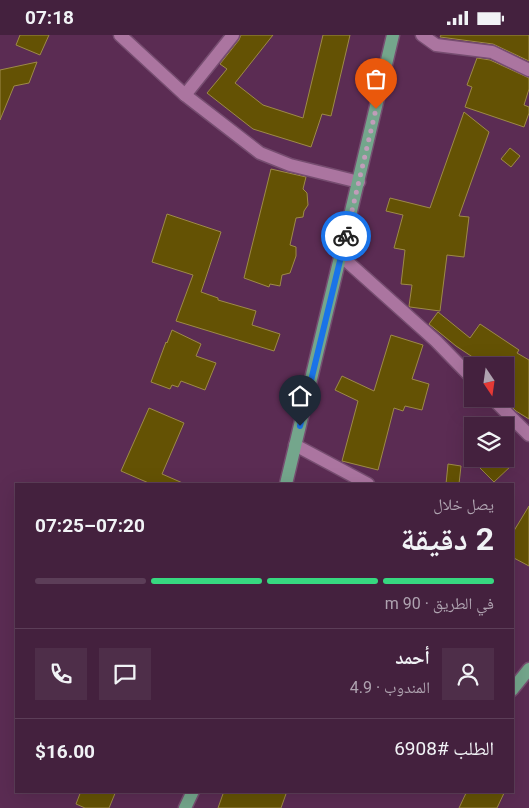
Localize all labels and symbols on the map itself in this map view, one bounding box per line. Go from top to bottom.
pin [355,58,397,109]
courier [321,211,371,261]
north arrow [464,357,514,407]
pin [279,375,321,426]

